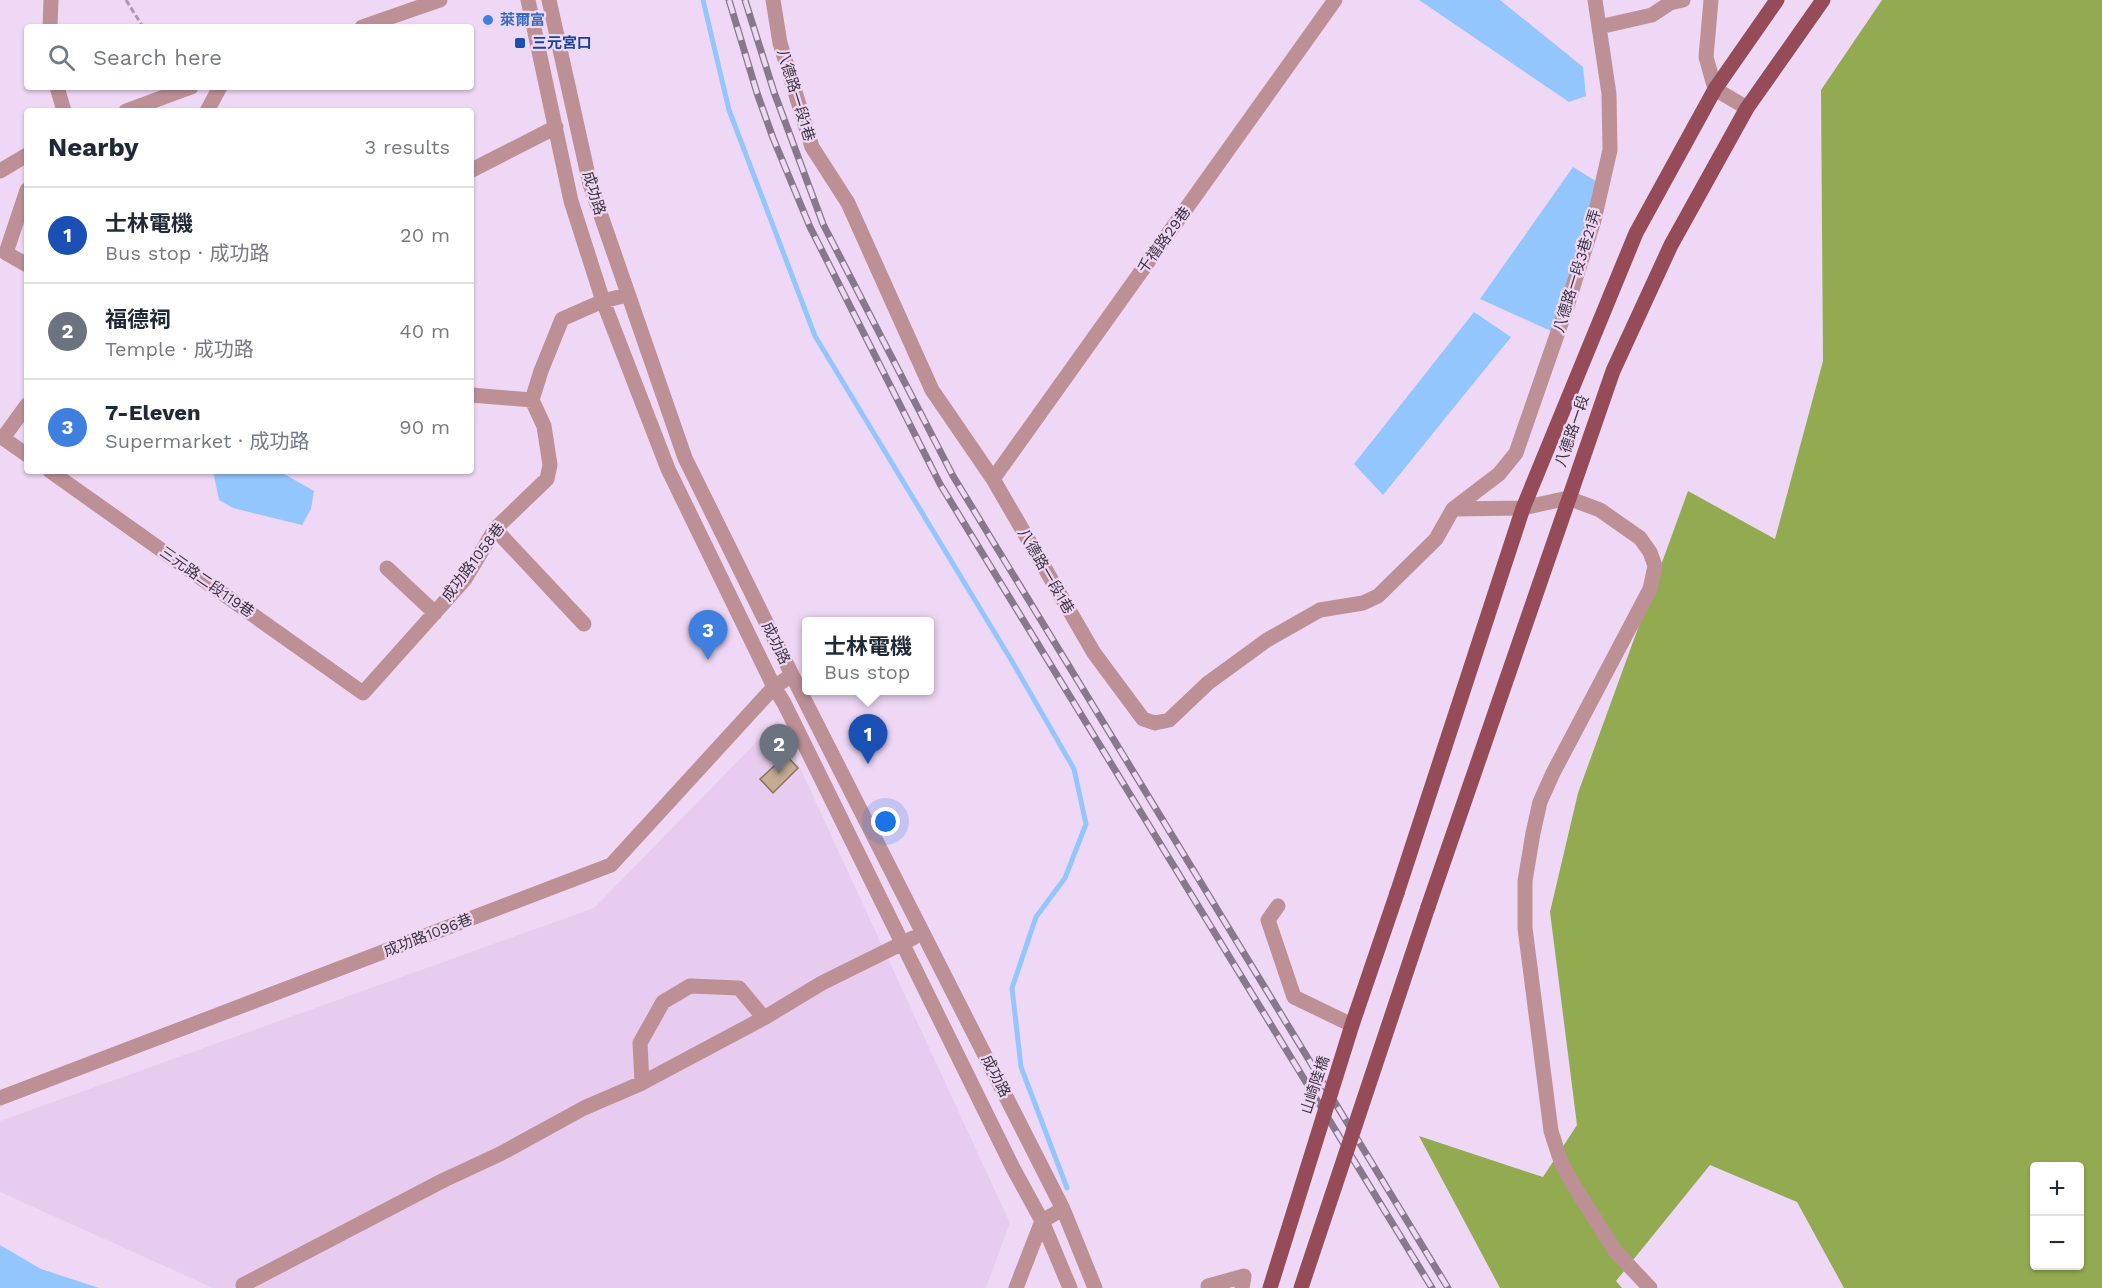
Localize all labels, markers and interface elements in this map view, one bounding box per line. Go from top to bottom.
place label: 萊爾富 [500,11,545,29]
marker: 萊爾富 [481,13,495,27]
search box [24,24,474,90]
place label: 三元宮口 [532,34,592,52]
marker: 三元宮口 [513,36,527,50]
icon: search [45,41,78,74]
text: Search here [93,45,222,70]
street label: 八德路一段1巷 [773,47,819,143]
text: Nearby [48,132,139,162]
text: 3 results [365,135,450,159]
street label: 成功路 [579,169,609,217]
street label: 千禧路29巷 [1134,203,1194,277]
street label: 八德路一段3巷21弄 [1550,207,1604,335]
text: 士林電機 [105,211,193,236]
text: 1 [63,223,72,247]
text: 20 m [400,223,450,247]
text: Bus stop · 成功路 [105,241,269,265]
text: 福德祠 [105,307,171,332]
text: 2 [62,319,73,343]
text: 40 m [399,319,450,343]
text: Temple · 成功路 [105,337,254,361]
street label: 八德路一段 [1551,393,1593,469]
text: 7-Eleven [105,400,201,425]
text: 3 [62,415,73,439]
text: 90 m [399,415,450,439]
text: Supermarket · 成功路 [105,429,310,453]
street label: 成功路1058巷 [438,519,508,605]
street label: 八德路一段1巷 [1014,525,1078,617]
street label: 三元路二段119巷 [156,543,258,621]
pin: 3 [688,610,728,660]
popup [802,617,934,695]
street label: 成功路 [758,619,794,667]
text: 士林電機 [824,634,912,659]
text: Bus stop [824,660,910,684]
pin: 1 [848,714,888,764]
pin: 2 [760,724,798,774]
your location [871,807,900,836]
street label: 成功路1096巷 [381,910,475,960]
street label: 成功路 [978,1052,1014,1100]
street label: 山崎陸橋 [1297,1054,1333,1116]
map controls [2030,1162,2084,1270]
button: + [2030,1162,2084,1216]
button: − [2030,1216,2084,1270]

